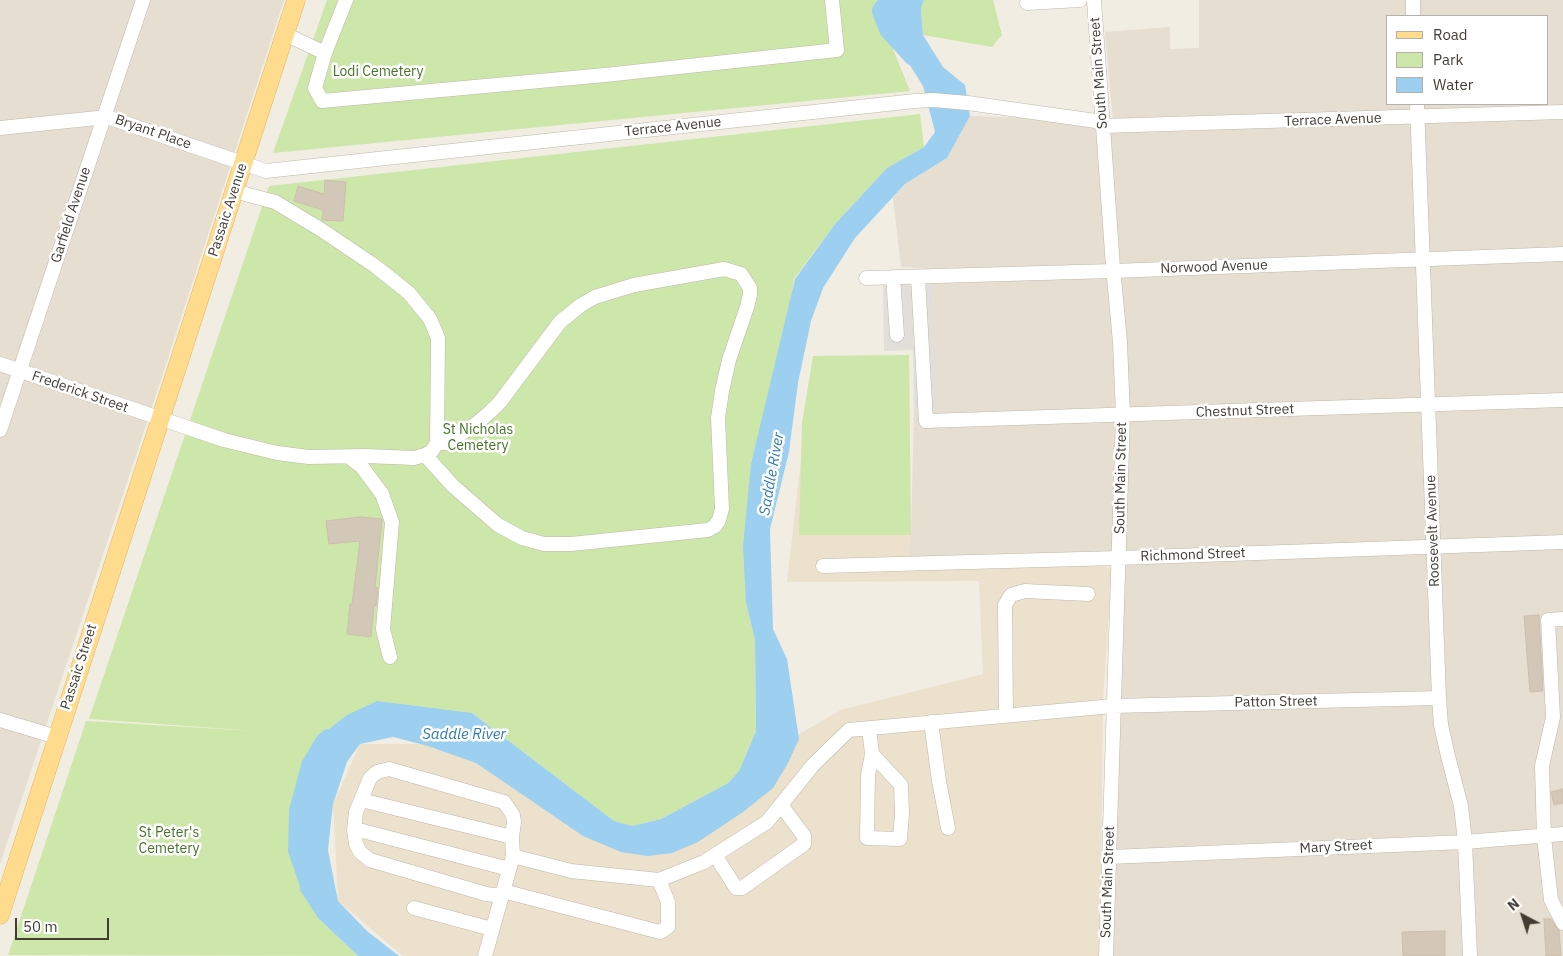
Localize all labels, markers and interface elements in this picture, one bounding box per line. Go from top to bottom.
legend [1386,15,1548,105]
street label: South Main Street [1087,17,1111,129]
text: Road [1433,25,1468,44]
text: Park [1433,50,1463,69]
park label: Lodi Cemetery [333,64,423,80]
text: Water [1433,75,1473,94]
street label: Terrace Avenue [1284,110,1382,130]
street label: Bryant Place [113,111,193,153]
street label: Terrace Avenue [624,114,722,140]
street label: Passaic Avenue [205,161,251,259]
street label: Garfield Avenue [48,165,94,265]
street label: Norwood Avenue [1160,257,1268,277]
street label: Frederick Street [30,368,130,416]
street label: Chestnut Street [1195,401,1295,421]
park label: St Nicholas Cemetery [443,422,513,454]
street label: South Main Street [1112,422,1130,534]
water label: Saddle River [756,431,788,517]
street label: Roosevelt Avenue [1423,475,1443,587]
street label: Richmond Street [1140,545,1246,565]
street label: Passaic Street [57,622,101,712]
street label: Patton Street [1234,693,1318,711]
water label: Saddle River [422,726,506,744]
park label: St Peter's Cemetery [138,825,200,858]
street label: South Main Street [1098,826,1118,938]
street label: Mary Street [1299,837,1373,857]
north arrow [1498,891,1548,941]
text: N [1504,894,1523,915]
scale bar [18,908,111,940]
text: 50 m [23,917,58,936]

